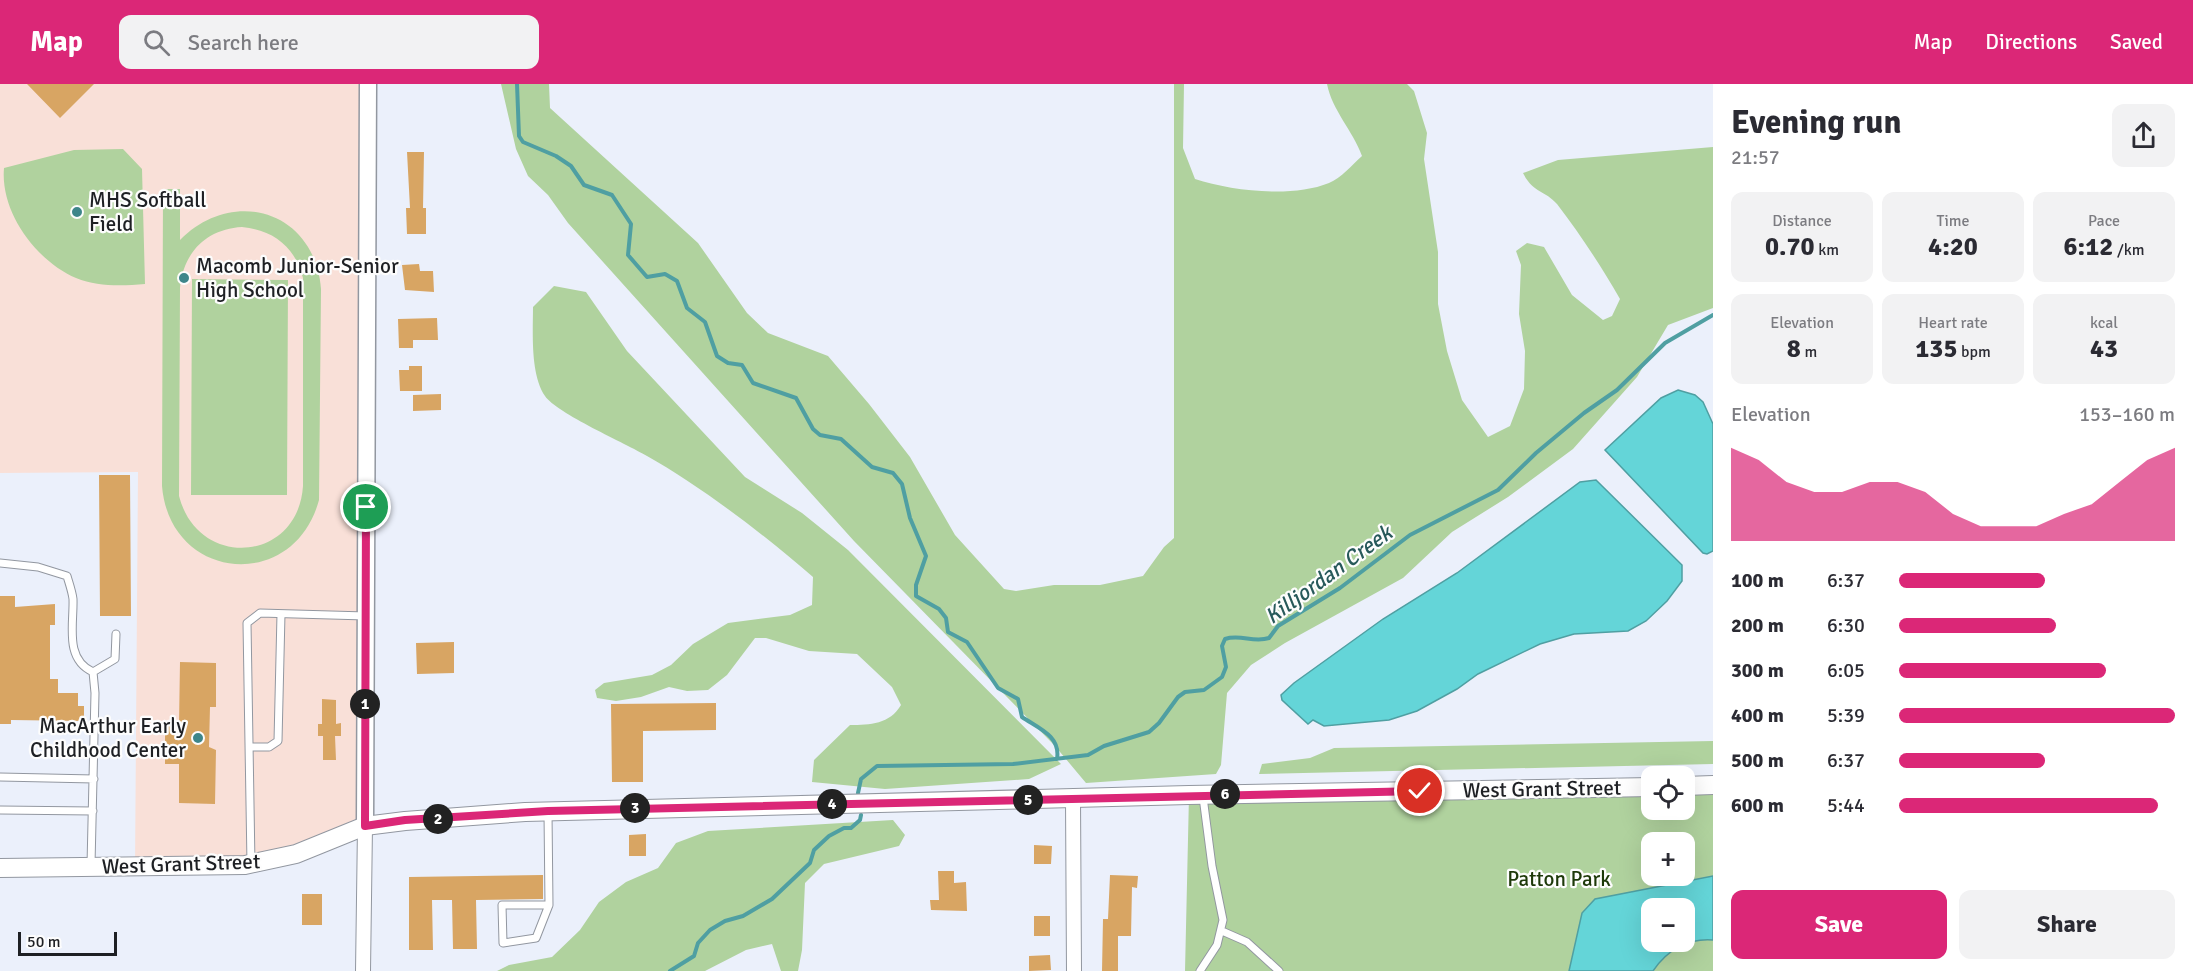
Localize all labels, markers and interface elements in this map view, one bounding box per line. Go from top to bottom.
search box [119,15,539,69]
text: Map [30,25,83,59]
icon: search [140,26,173,59]
text: Search here [188,29,299,56]
text: Map [1914,29,1952,55]
text: Directions [1985,29,2077,55]
text: Saved [2110,29,2163,55]
text: Evening run [1731,102,1901,143]
button: share [2112,104,2175,167]
text: 21:57 [1731,145,1780,170]
place label: MHS Softball Field [89,187,206,237]
marker: MHS Softball Field [70,205,84,219]
text: Distance [1772,211,1832,231]
text: Time [1937,211,1969,231]
text: Pace [2088,211,2120,231]
text: 0.70 [1765,231,1815,263]
text: 4:20 [1928,231,1978,263]
text: 6:12 [2064,231,2113,263]
text: km [1815,240,1839,260]
text: /km [2113,240,2144,260]
place label: Macomb Junior-Senior High School [196,253,399,303]
marker: Macomb Junior-Senior High School [177,271,191,285]
text: Elevation [1770,313,1834,333]
text: Heart rate [1918,313,1988,333]
text: kcal [2090,313,2118,333]
text: 8 [1787,333,1801,365]
text: 135 [1915,333,1957,365]
text: 43 [2090,333,2118,365]
text: m [1801,342,1817,362]
text: bpm [1957,342,1991,362]
text: Elevation [1731,402,1811,427]
text: 153–160 m [2079,402,2175,427]
pin [340,481,391,532]
icon: arrive [349,490,382,523]
water label: Killjordan Creek [1259,518,1399,630]
text: 100 m [1731,568,1784,593]
text: 6:37 [1827,568,1865,593]
text: 200 m [1731,613,1784,638]
text: 6:30 [1827,613,1865,638]
text: 300 m [1731,658,1784,683]
text: 6:05 [1827,658,1865,683]
pin: 1 [350,689,380,719]
text: 1 [361,694,369,714]
text: 400 m [1731,703,1784,728]
text: 5:39 [1827,703,1865,728]
place label: MacArthur Early Childhood Center [30,713,186,763]
marker: MacArthur Early Childhood Center [191,731,205,745]
text: 500 m [1731,748,1784,773]
text: 6:37 [1827,748,1865,773]
pin [1394,765,1445,816]
map controls [1641,766,1695,952]
button: locate [1641,766,1695,820]
icon: check [1403,774,1436,807]
street label: West Grant Street [1463,775,1621,803]
pin: 6 [1210,779,1240,809]
text: 6 [1221,784,1229,804]
pin: 5 [1013,785,1043,815]
pin: 4 [817,789,847,819]
text: 5 [1024,790,1032,810]
pin: 3 [620,793,650,823]
text: 600 m [1731,793,1784,818]
text: 5:44 [1827,793,1865,818]
text: 4 [828,794,836,814]
text: 3 [631,798,639,818]
pin: 2 [423,804,453,834]
text: 2 [434,809,442,829]
button: + [1641,832,1695,886]
street label: West Grant Street [101,848,261,880]
park label: Patton Park [1507,866,1611,892]
button: Save [1731,890,1947,959]
button: Share [1959,890,2175,959]
button: − [1641,898,1695,952]
scale bar [18,929,117,956]
text: 50 m [27,932,61,952]

